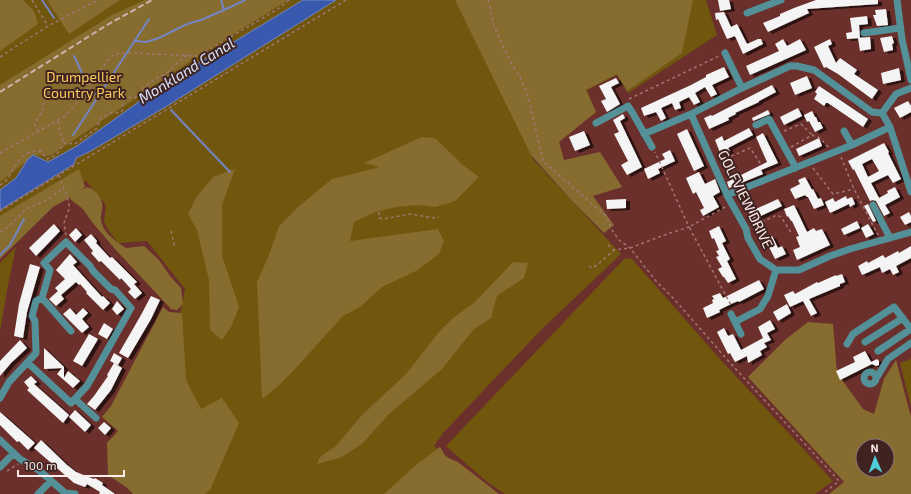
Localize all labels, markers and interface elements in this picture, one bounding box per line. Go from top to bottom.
water label: Monkland Canal [134,33,238,107]
park label: Drumpellier Country Park [43,68,125,101]
street label: GOLFVIEW DRIVE [715,147,777,251]
north arrow [855,438,895,478]
text: N [870,441,879,454]
scale bar [18,452,124,478]
text: 100 m [24,458,56,472]

